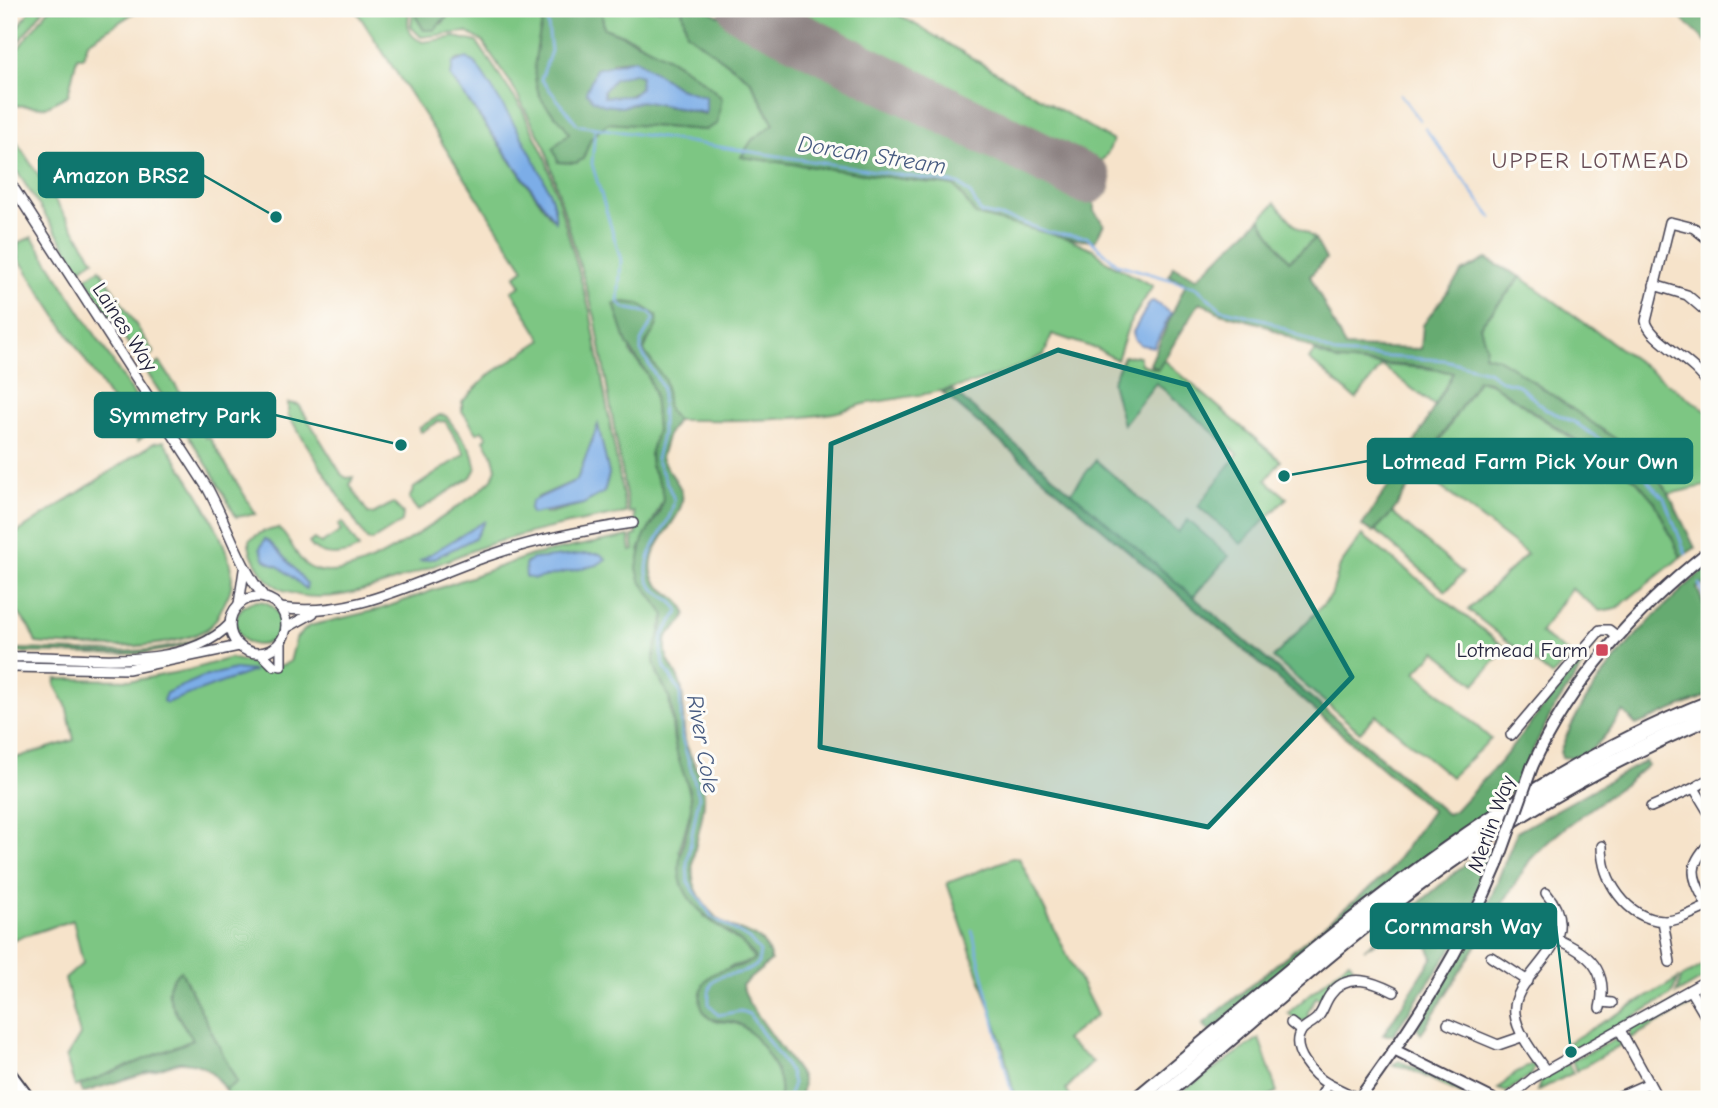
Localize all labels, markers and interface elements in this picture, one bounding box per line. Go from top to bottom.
water label: Dorcan Stream [796,130,948,180]
district label: UPPER LOTMEAD [1492,147,1690,174]
callout: Amazon BRS2 [39,153,203,197]
text: Amazon BRS2 [53,162,189,189]
street label: Laines Way [88,278,163,376]
callout: Symmetry Park [95,393,275,437]
text: Symmetry Park [109,402,261,429]
callout: Lotmead Farm Pick Your Own [1368,439,1692,483]
text: Lotmead Farm Pick Your Own [1382,448,1678,475]
place label: Lotmead Farm [1457,638,1588,662]
marker: Lotmead Farm [1594,642,1610,658]
water label: River Cole [681,693,725,796]
street label: Merlin Way [1462,772,1520,876]
callout: Cornmarsh Way [1371,904,1556,948]
text: Cornmarsh Way [1384,913,1542,940]

